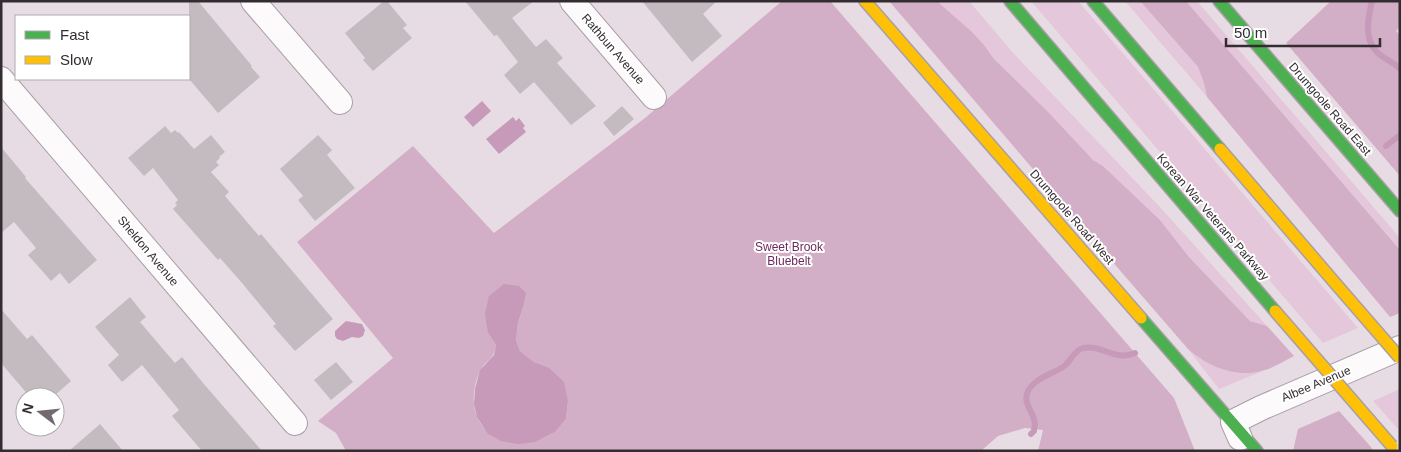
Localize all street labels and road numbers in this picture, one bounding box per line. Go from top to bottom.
street label: Rathbun Avenue [579,11,648,87]
street label: Drumgoole Road East [1286,60,1374,159]
street label: Korean War Veterans Parkway [1154,151,1272,283]
street label: Drumgoole Road West [1027,167,1117,268]
street label: Sheldon Avenue [115,213,182,289]
street label: Albee Avenue [1279,363,1353,405]

